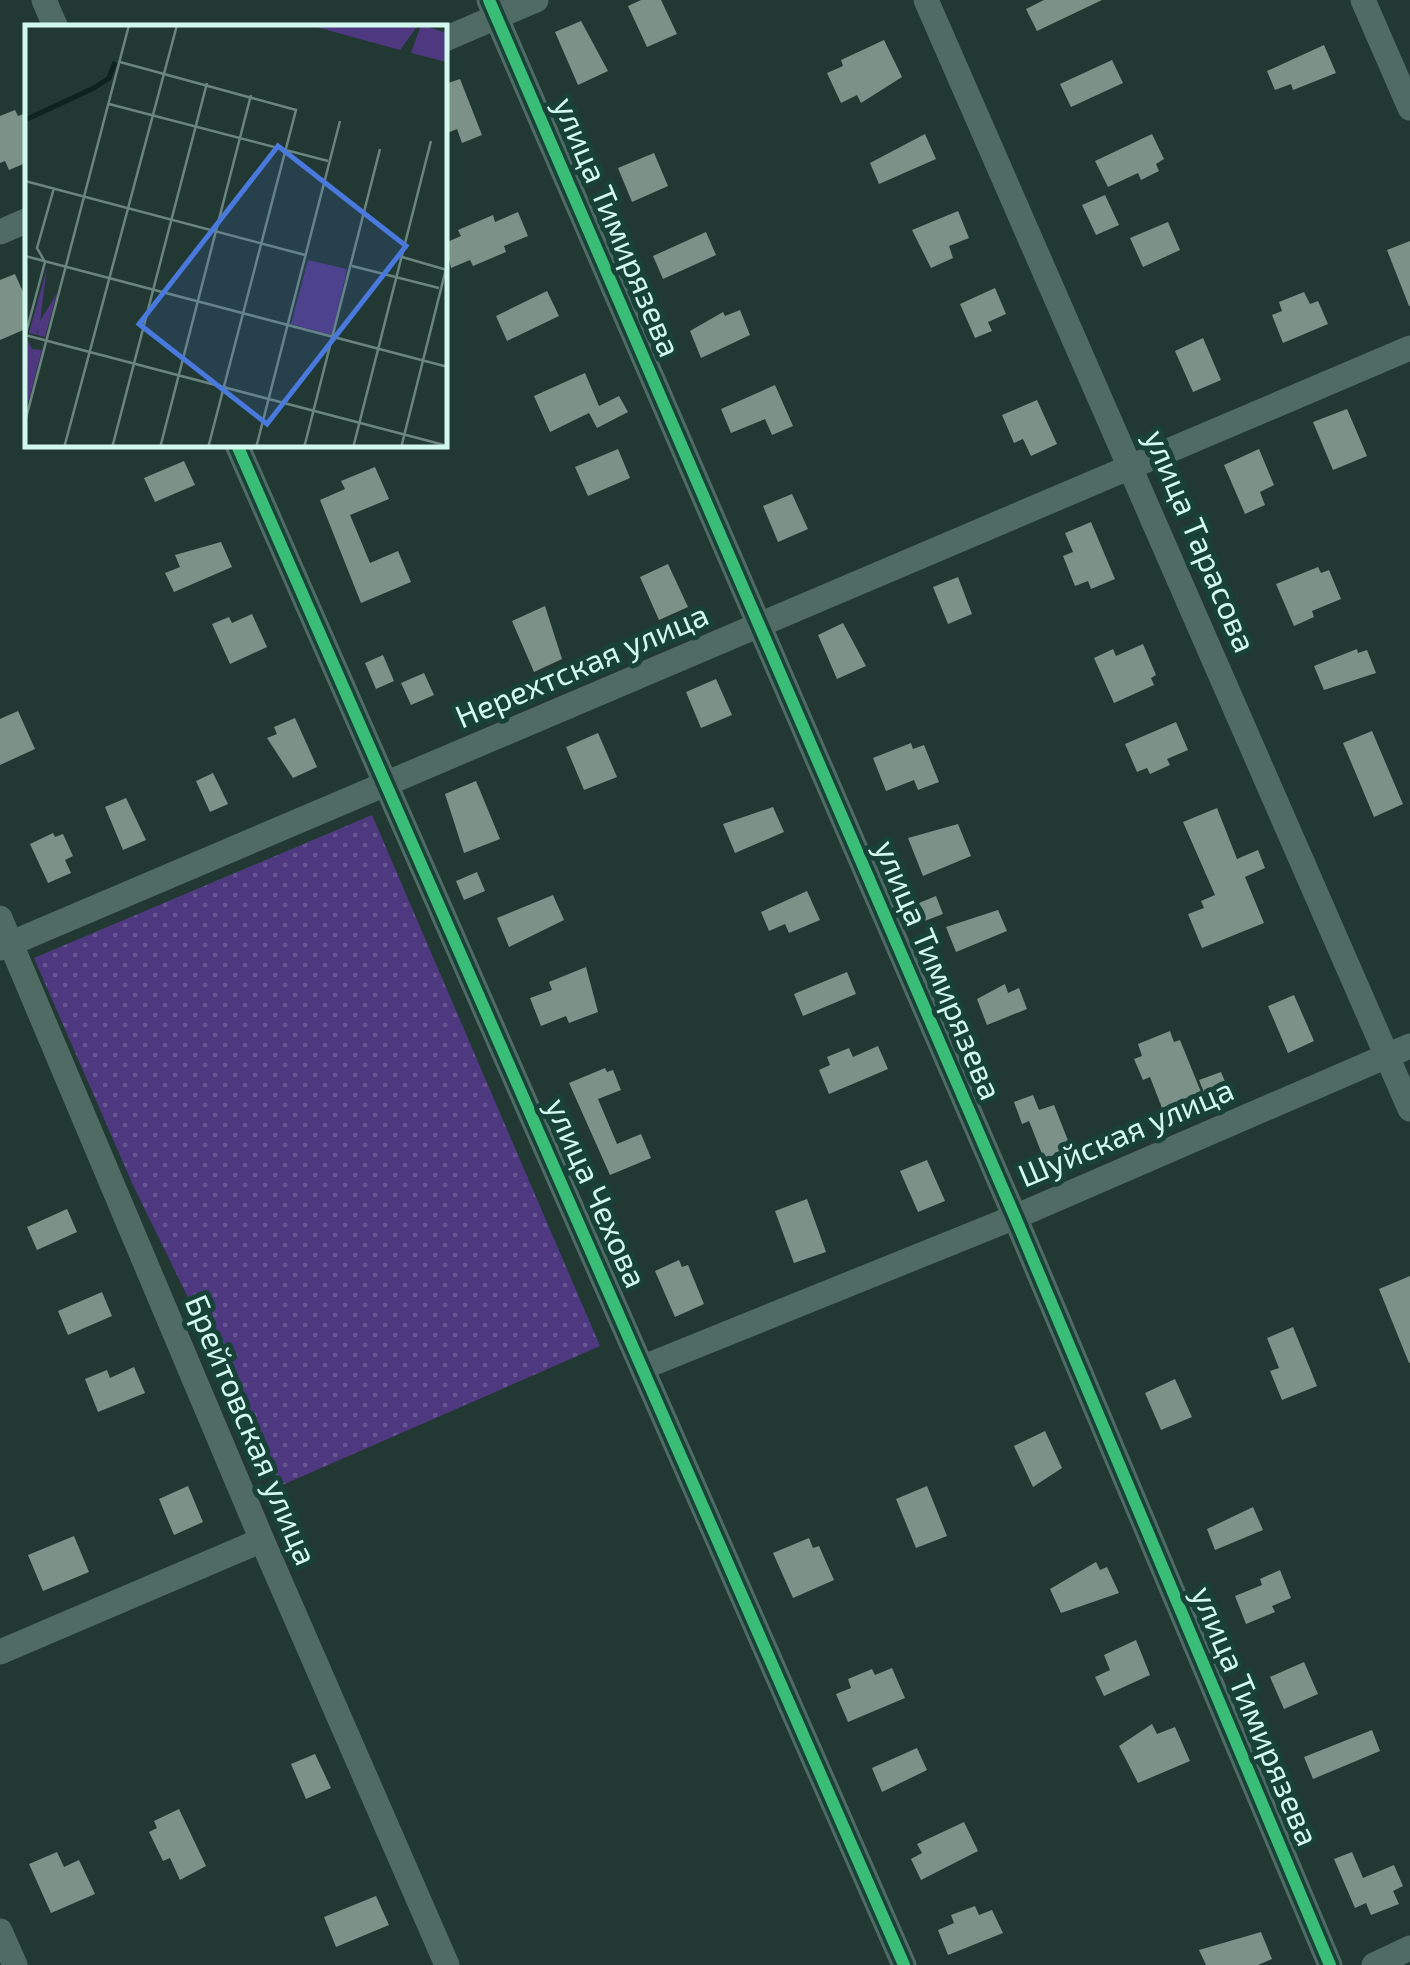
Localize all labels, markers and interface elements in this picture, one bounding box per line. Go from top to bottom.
inset map [25,25,448,448]
street label: улица Тимирязева [546,91,691,362]
street label: улица Тарасова [1137,423,1266,658]
street label: Нерехтская улица [449,594,714,736]
street label: улица Тимирязева [867,834,1012,1105]
street label: Шуйская улица [1012,1069,1239,1195]
street label: улица Чехова [538,1091,657,1293]
street label: Брейтовская улица [178,1288,327,1570]
street label: улица Тимирязева [1184,1580,1329,1851]

